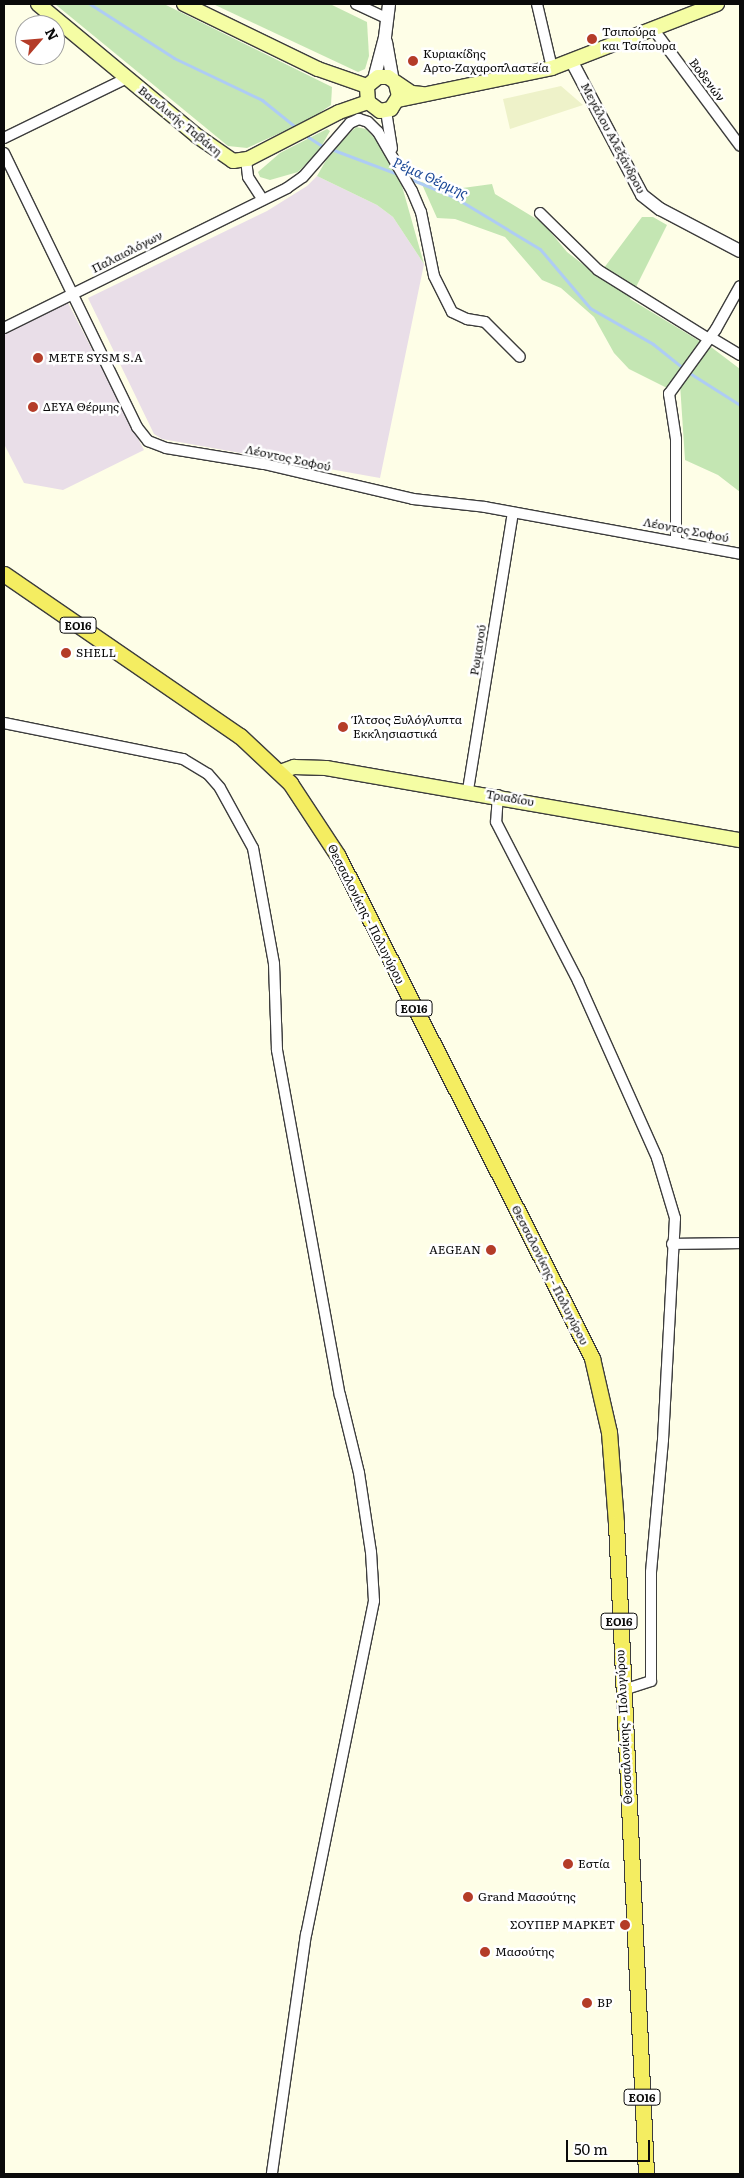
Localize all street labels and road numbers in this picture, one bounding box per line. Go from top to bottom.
street label: Βοδενών [686,56,728,104]
street label: Μεγάλου Αλεξάνδρου [578,80,648,196]
street label: Βασιλικής Ταβάκη [135,83,225,159]
street label: Παλαιολόγων [89,228,165,276]
street label: Λέοντος Σοφού [244,442,332,474]
street label: Λέοντος Σοφού [642,515,730,545]
road number: ΕΟ16 [59,616,97,634]
street label: Ρωμανού [467,624,489,676]
street label: Τριαδίου [485,787,535,809]
street label: Θεσσαλονίκης - Πολυγύρου [324,842,408,986]
road number: ΕΟ16 [395,1000,433,1016]
street label: Θεσσαλονίκης - Πολυγύρου [508,1203,592,1347]
road number: ΕΟ16 [600,1612,638,1630]
street label: Θεσσαλονίκης - Πολυγύρου [613,1649,635,1805]
road number: ΕΟ16 [623,2088,661,2106]

